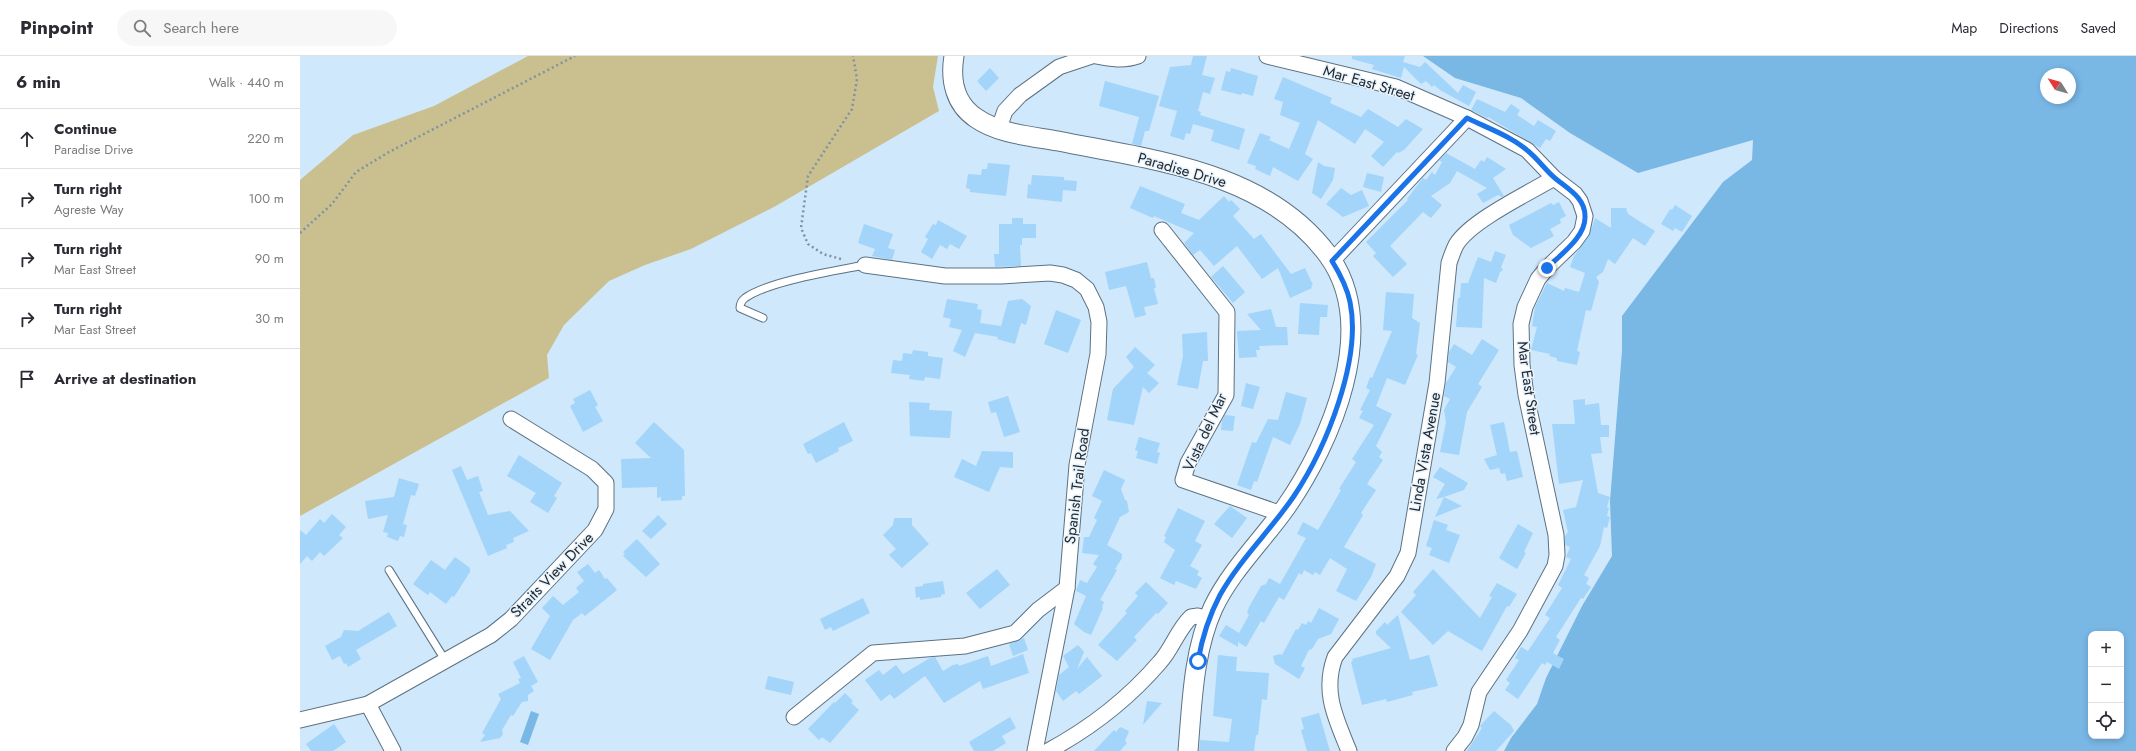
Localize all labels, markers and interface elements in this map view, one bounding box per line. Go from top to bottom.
search box [117,10,397,46]
text: Pinpoint [20,14,93,41]
icon: search [131,17,153,39]
text: Search here [163,17,239,39]
text: Map [1951,18,1977,38]
text: Directions [1999,18,2059,38]
text: Saved [2081,18,2116,38]
street label: Mar East Street [1321,59,1418,107]
north arrow [2040,68,2076,104]
text: 6 min [16,70,61,94]
text: Walk · 440 m [209,73,284,92]
text: Continue [54,118,117,140]
icon: ahead [16,128,38,150]
text: 220 m [247,129,284,148]
text: Paradise Drive [54,140,133,159]
street label: Paradise Drive [1135,147,1229,193]
text: Turn right [54,178,122,200]
icon: right [16,188,38,210]
text: 100 m [249,189,284,208]
text: Agreste Way [54,200,123,219]
text: Turn right [54,238,122,260]
icon: right [16,248,38,270]
text: 90 m [255,249,284,268]
route end [1538,259,1556,277]
text: Mar East Street [54,260,136,279]
text: Turn right [54,298,122,320]
icon: right [16,308,38,330]
text: 30 m [255,309,284,328]
text: Mar East Street [54,320,136,339]
street label: Mar East Street [1512,340,1547,437]
icon: arrive [16,368,38,390]
text: Arrive at destination [54,368,196,390]
street label: Vista del Mar [1177,389,1233,475]
street label: Linda Vista Avenue [1404,390,1446,513]
street label: Spanish Trail Road [1059,427,1095,545]
street label: Straits View Drive [505,527,599,623]
map controls [2088,631,2124,739]
button: + [2088,631,2124,667]
route start [1189,652,1207,670]
button: − [2088,667,2124,703]
button: locate [2088,703,2124,739]

